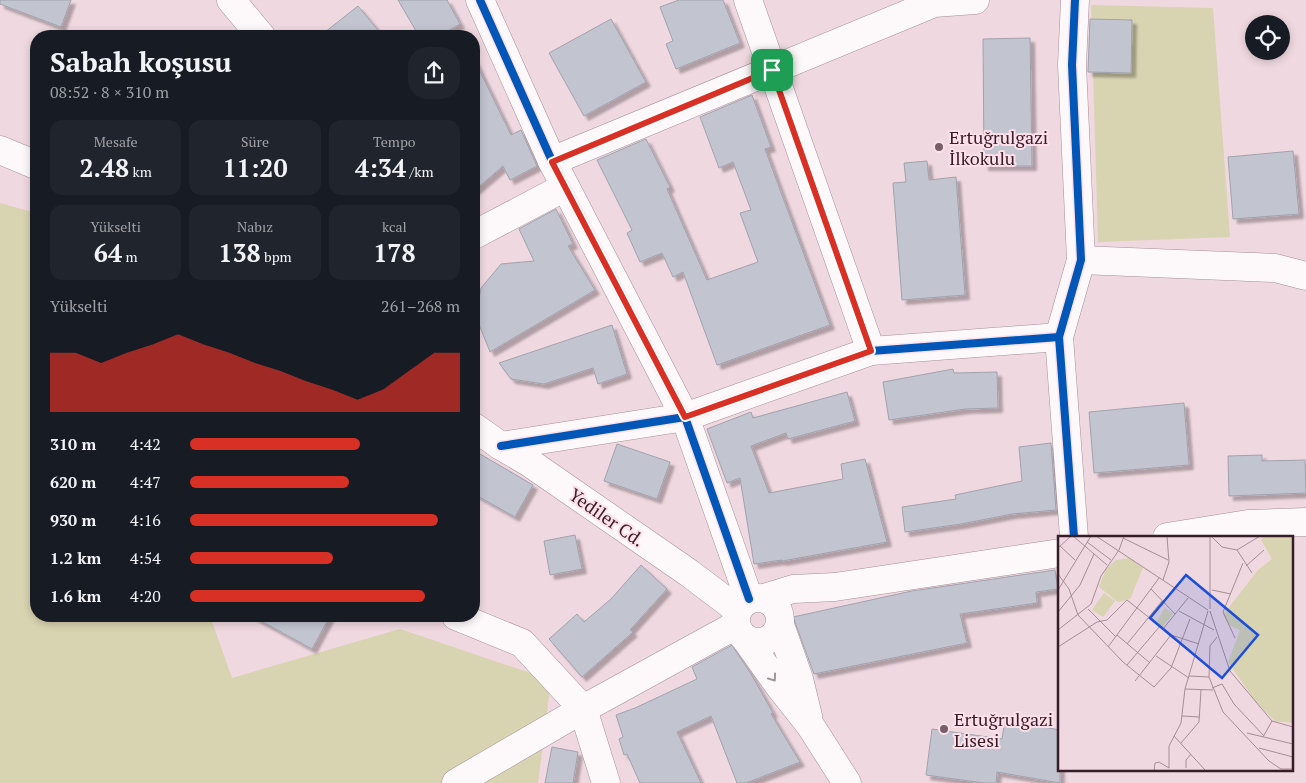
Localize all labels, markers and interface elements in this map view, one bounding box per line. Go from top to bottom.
map controls [1245,15,1290,60]
button: locate [1245,15,1290,60]
text: Sabah koşusu [50,43,232,80]
button: share [408,47,460,99]
pin [751,49,793,91]
icon: arrive [758,56,786,84]
text: 08:52 · 8 × 310 m [50,81,169,103]
place label: Ertuğrulgazi İlkokulu [949,125,1048,170]
text: Mesafe [94,132,138,151]
text: Süre [241,132,269,151]
text: Tempo [373,132,416,151]
marker: Ertuğrulgazi İlkokulu [933,141,945,153]
text: 2.48 [79,151,129,184]
text: 11:20 [222,151,288,184]
text: 4:34 [355,151,406,184]
text: km [129,162,152,181]
text: /km [406,162,434,181]
text: Yükselti [90,217,141,236]
text: Nabız [237,217,273,236]
text: kcal [382,217,407,236]
text: 64 [94,236,122,269]
text: 138 [218,236,261,269]
text: 178 [373,236,416,269]
text: m [122,247,138,266]
text: bpm [261,247,292,266]
text: Yükselti [50,295,108,317]
text: 261–268 m [381,295,460,317]
text: 310 m [50,433,96,455]
text: 4:42 [130,433,161,455]
text: 620 m [50,471,96,493]
text: 4:47 [130,471,161,493]
street label: Yediler Cd. [565,482,649,552]
text: 930 m [50,509,96,531]
text: 4:16 [130,509,161,531]
inset map [1058,536,1294,770]
text: 1.2 km [50,547,101,569]
text: 4:54 [130,547,161,569]
text: 1.6 km [50,585,101,607]
text: 4:20 [130,585,161,607]
one-way arrow [767,672,776,681]
place label: Ertuğrulgazi Lisesi [954,707,1053,752]
marker: Ertuğrulgazi Lisesi [938,723,950,735]

